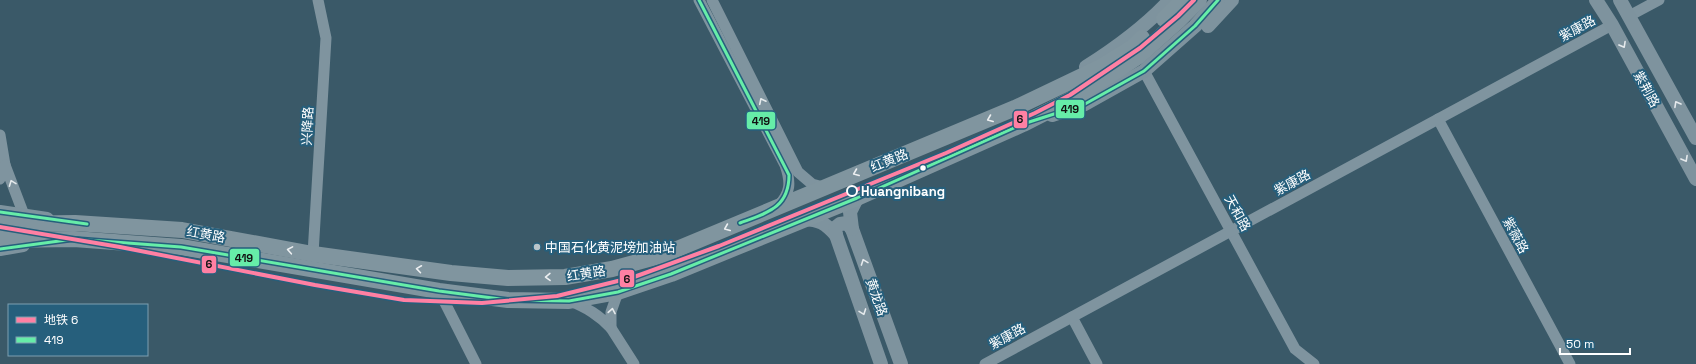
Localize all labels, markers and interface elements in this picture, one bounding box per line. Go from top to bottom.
street label: 紫康路 [1556,12,1598,45]
one-way arrow [1618,41,1626,48]
street label: 紫荆路 [1630,68,1663,110]
one-way arrow [759,98,767,106]
line badge: 419 [1055,99,1085,119]
one-way arrow [1675,101,1682,108]
text: 419 [1061,102,1079,116]
street label: 兴降路 [298,106,317,146]
line badge: 6 [1013,110,1028,129]
line badge: 419 [746,111,776,130]
text: 6 [1017,112,1024,126]
text: 419 [752,114,770,128]
one-way arrow [986,114,993,122]
street label: 红黄路 [868,145,910,176]
one-way arrow [1681,155,1688,163]
unlabelled marker [918,163,928,173]
street label: 紫康路 [1271,166,1313,199]
one-way arrow [853,169,860,177]
one-way arrow [8,179,16,186]
place label: Huangnibang [861,183,945,200]
marker: Huangnibang [846,185,858,197]
street label: 天和路 [1221,192,1254,234]
street label: 紫薇路 [1499,214,1532,256]
street label: 红黄路 [185,223,227,246]
one-way arrow [723,224,730,232]
place label: 中国石化黄泥塝加油站 [545,239,675,256]
marker: 中国石化黄泥塝加油站 [532,242,542,252]
one-way arrow [287,246,293,254]
line badge: 419 [229,248,260,267]
text: 419 [235,251,253,265]
line badge: 6 [201,255,217,274]
text: 6 [206,257,213,271]
one-way arrow [860,258,869,265]
street label: 红黄路 [565,262,607,285]
one-way arrow [416,265,422,274]
line badge: 6 [619,269,635,288]
text: 6 [624,272,631,286]
one-way arrow [545,273,551,281]
street label: 黄龙路 [862,276,891,318]
legend [8,304,148,356]
one-way arrow [608,308,616,315]
one-way arrow [858,308,866,315]
text: 地铁 6 [44,312,78,328]
street label: 紫康路 [986,320,1028,353]
scale bar [1560,330,1630,356]
text: 419 [44,332,64,348]
text: 50 m [1566,336,1594,352]

